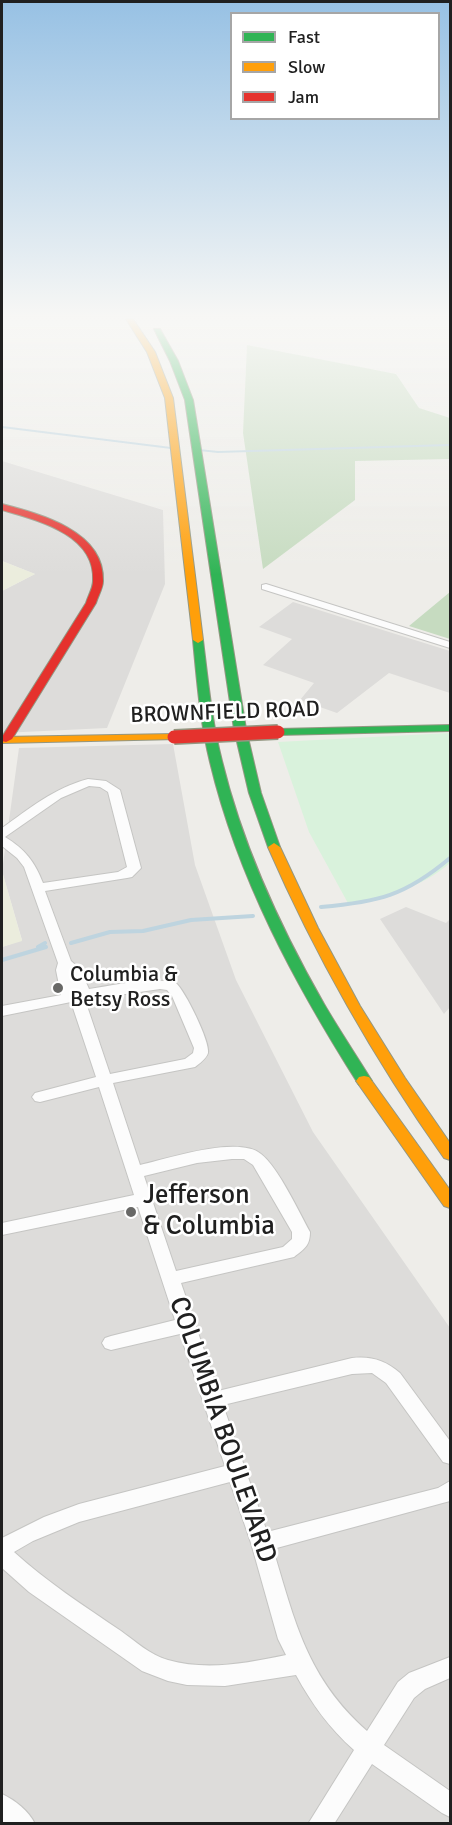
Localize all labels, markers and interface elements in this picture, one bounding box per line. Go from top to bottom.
legend [230,12,440,120]
text: Fast [288,26,320,48]
text: Slow [288,56,325,78]
text: Jam [288,86,319,108]
street label: BROWNFIELD ROAD [130,696,320,730]
place label: Columbia & Betsy Ross [70,962,178,1014]
marker: Columbia & Betsy Ross [51,981,65,995]
place label: Jefferson & Columbia [143,1180,275,1243]
marker: Jefferson & Columbia [124,1205,138,1219]
street label: COLUMBIA BOULEVARD [161,1293,283,1567]

